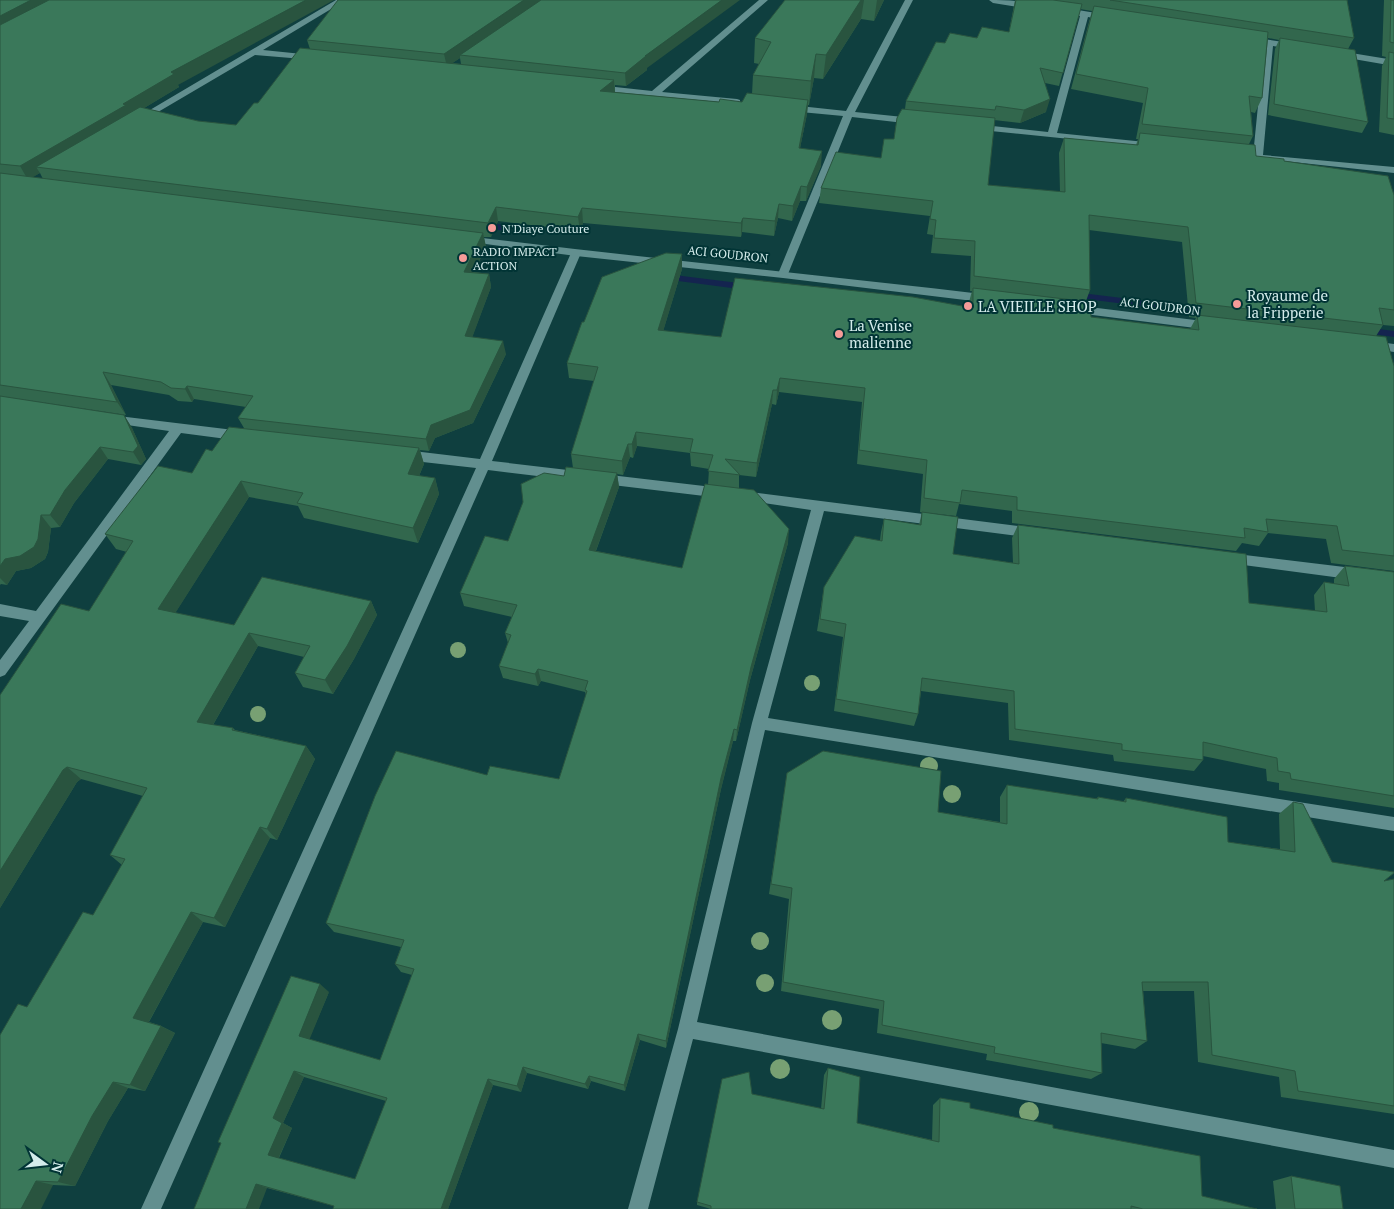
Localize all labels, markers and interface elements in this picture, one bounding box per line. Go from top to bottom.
place label: N'Diaye Couture [502,221,589,236]
marker: N'Diaye Couture [486,222,498,234]
street label: ACI GOUDRON [687,242,769,266]
place label: RADIO IMPACT ACTION [473,244,557,273]
marker: RADIO IMPACT ACTION [457,252,469,264]
place label: Royaume de la Fripperie [1247,285,1328,322]
street label: ACI GOUDRON [1119,294,1201,318]
place label: LA VIEILLE SHOP [978,296,1097,316]
marker: Royaume de la Fripperie [1231,298,1243,310]
marker: LA VIEILLE SHOP [962,300,974,312]
place label: La Venise malienne [849,315,912,352]
marker: La Venise malienne [833,328,845,340]
north arrow [20,1139,70,1189]
text: N [47,1160,69,1175]

